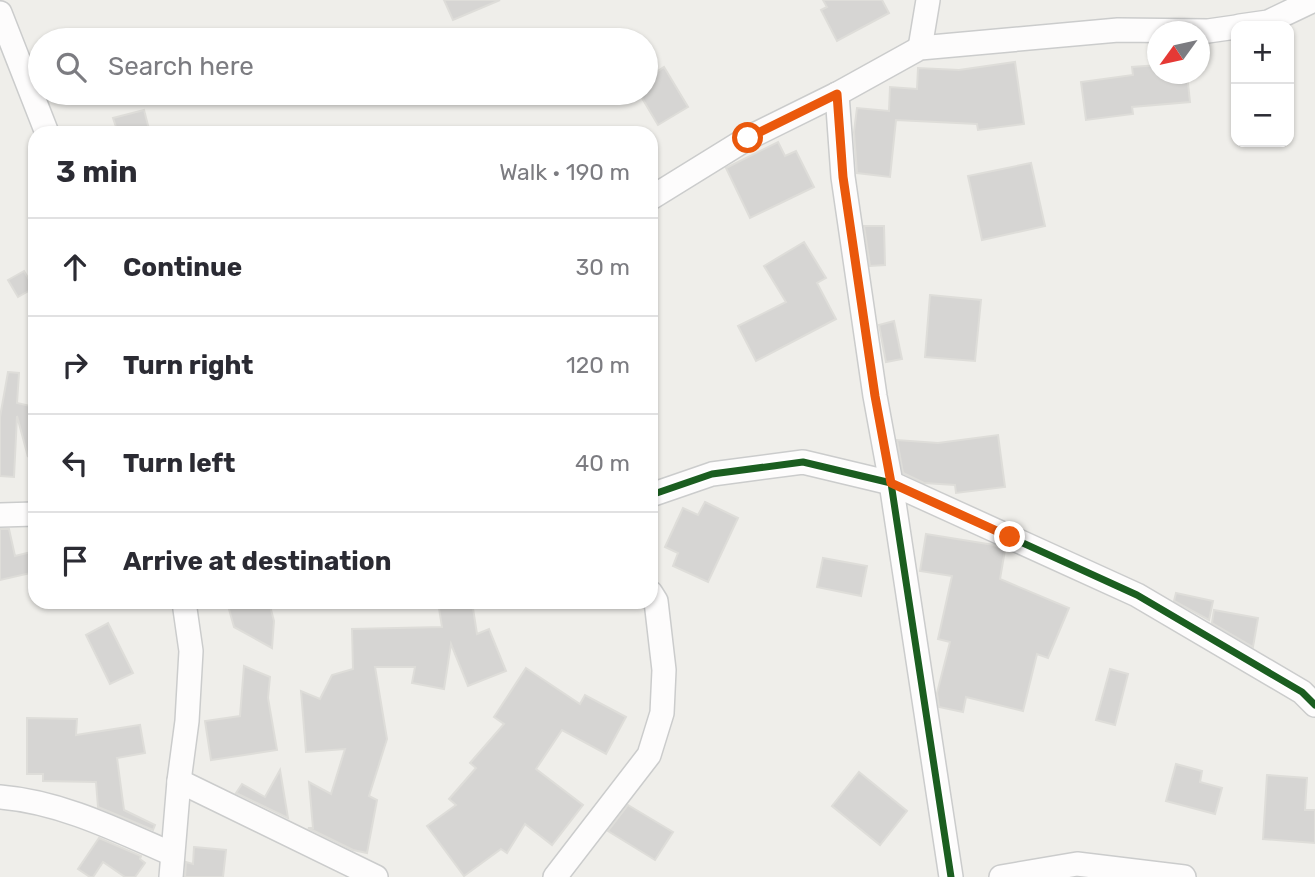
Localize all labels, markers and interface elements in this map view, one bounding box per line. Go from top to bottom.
north arrow [1147,21,1210,84]
map controls [1231,21,1294,147]
button: + [1231,21,1294,84]
search box [28,28,658,105]
icon: search [52,48,90,86]
text: Search here [108,51,254,82]
button: − [1231,84,1294,147]
route start [732,122,763,153]
text: 3 min [56,154,138,190]
text: Walk · 190 m [499,158,630,186]
icon: ahead [56,248,94,286]
text: Continue [123,252,242,283]
text: 30 m [575,253,630,281]
icon: right [56,346,94,384]
text: Turn right [123,350,253,381]
text: 120 m [566,351,630,379]
icon: left [56,444,94,482]
text: Turn left [123,448,235,479]
text: 40 m [575,449,630,477]
route end [994,521,1025,552]
icon: arrive [56,542,94,580]
text: Arrive at destination [123,546,391,577]

